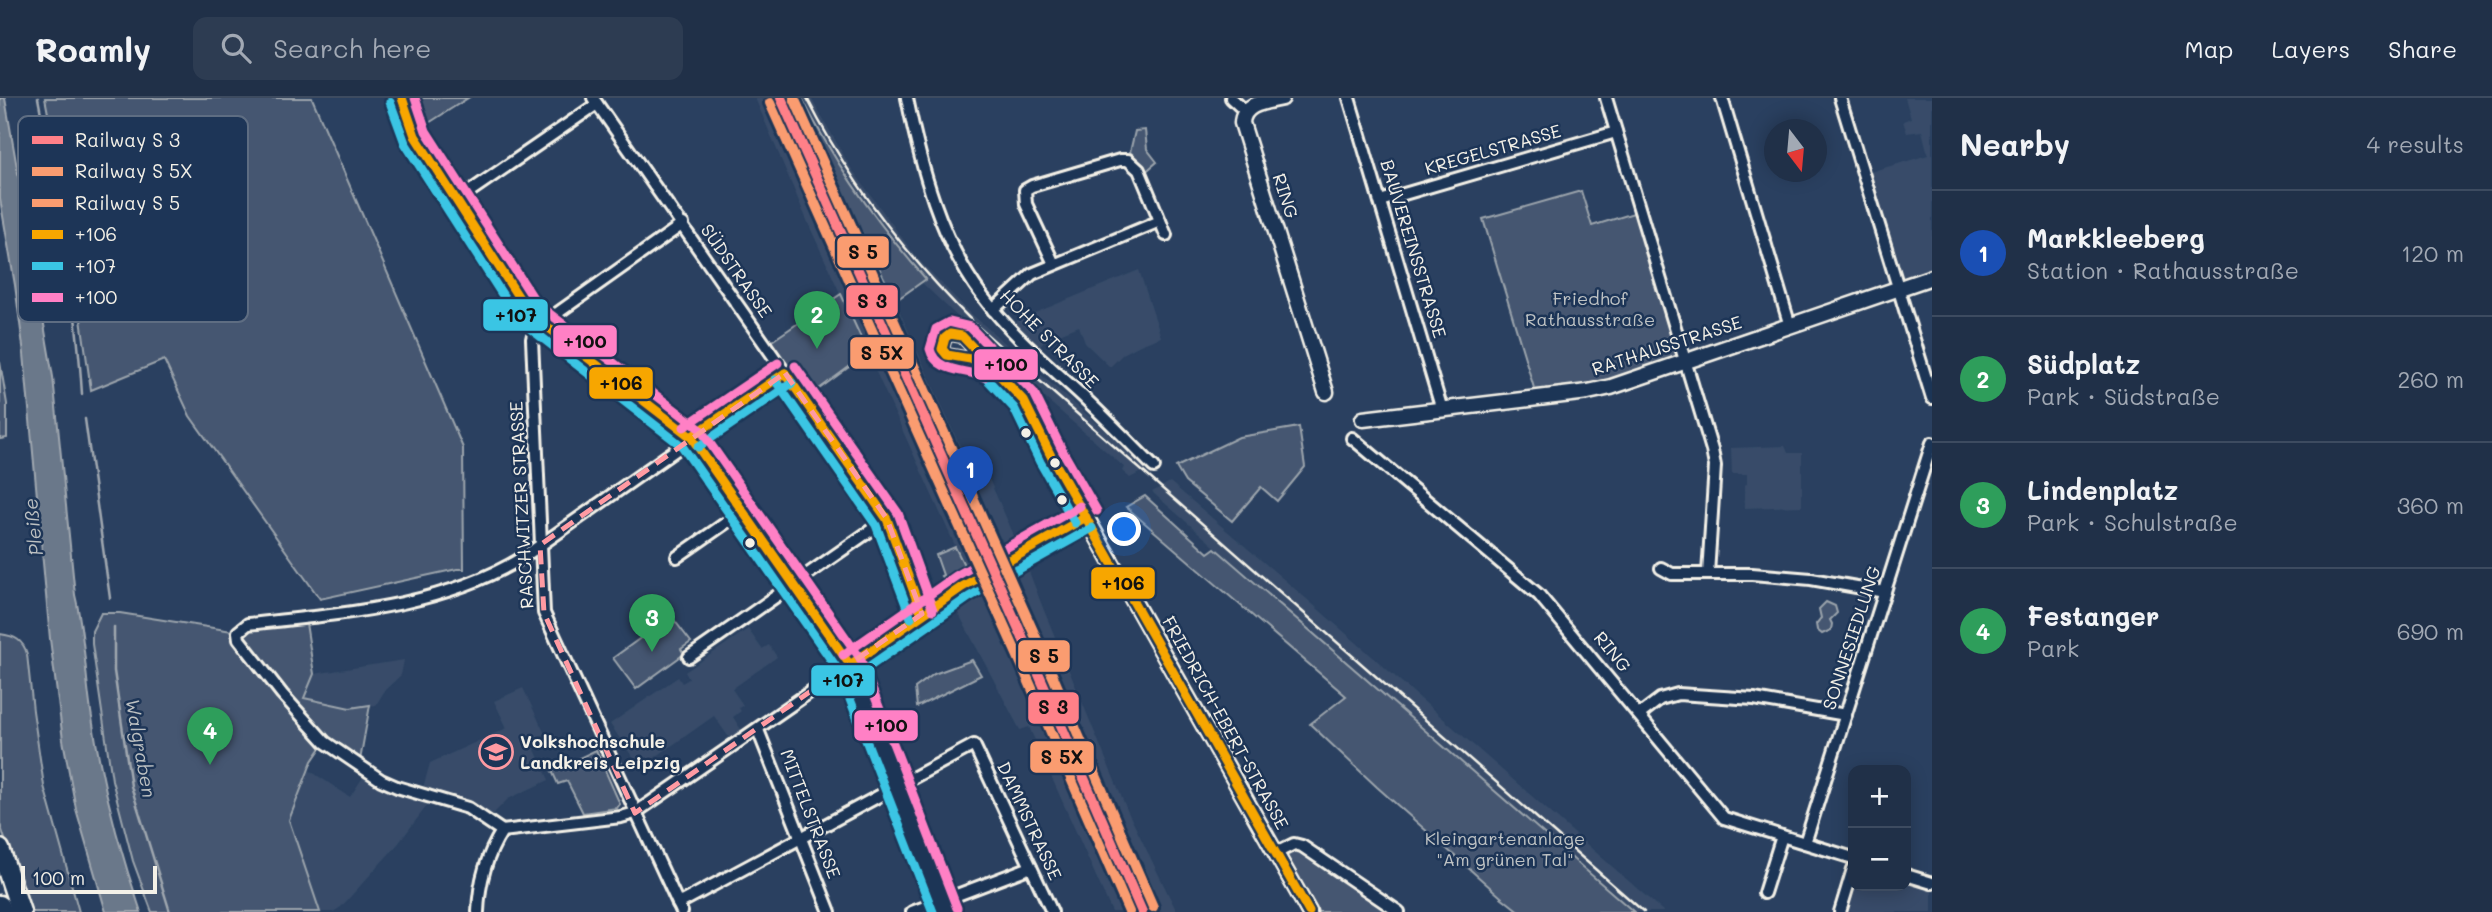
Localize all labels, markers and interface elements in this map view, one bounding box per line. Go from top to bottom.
search box [193,17,683,80]
text: Roamly [35,27,151,70]
icon: search [217,29,255,67]
text: Search here [273,31,431,65]
text: Map [2185,33,2233,64]
text: Layers [2271,33,2350,64]
text: Share [2388,33,2457,64]
legend [18,116,248,322]
street label: KREGELSTRASSE [1422,118,1564,180]
north arrow [1764,119,1827,182]
text: Nearby [1960,124,2070,164]
text: Railway S 3 [75,127,180,152]
text: 4 results [2367,129,2464,159]
street label: BAUVEREINSSTRASSE [1375,157,1453,341]
text: Railway S 5X [75,158,193,183]
street label: RING [1267,170,1304,221]
text: Railway S 5 [75,190,180,215]
street label: SÜDSTRASSE [696,219,778,322]
text: +106 [75,221,117,246]
text: Markkleeberg [2027,221,2205,255]
line badge: S 5 [836,235,890,269]
text: 1 [1978,238,1988,268]
text: 120 m [2401,238,2464,268]
text: S 5 [848,239,878,264]
text: +107 [75,253,116,278]
text: Station · Rathausstraße [2027,255,2299,285]
text: +100 [75,284,117,309]
line badge: S 3 [845,284,899,318]
street label: HOHE STRASSE [995,284,1104,393]
park label: Friedhof Rathausstraße [1525,286,1655,331]
text: S 3 [857,288,887,313]
pin: 2 [794,291,840,349]
line badge: +107 [482,298,549,332]
text: +107 [495,302,537,327]
street label: RATHAUSSTRASSE [1589,310,1745,381]
line badge: +100 [552,324,618,358]
text: +100 [563,328,607,353]
line badge: S 5X [849,336,915,370]
text: S 5X [861,340,903,365]
text: Südplatz [2027,347,2140,381]
line badge: +100 [973,348,1039,381]
text: +100 [984,351,1028,376]
text: 2 [1977,364,1989,394]
text: 260 m [2397,364,2464,394]
line badge: +106 [588,366,654,400]
text: +106 [600,370,642,395]
text: Park · Südstraße [2027,381,2220,411]
street label: RASCHWITZER STRASSE [504,401,538,610]
unlabelled marker [1019,426,1033,440]
pin: 1 [947,446,993,504]
unlabelled marker [1048,456,1062,470]
text: Lindenplatz [2027,473,2178,507]
text: 3 [1976,490,1990,520]
text: 360 m [2397,490,2464,520]
unlabelled marker [1055,493,1069,507]
water label: Pleiße [17,497,48,557]
text: Park · Schulstraße [2027,507,2238,537]
your location [1107,512,1141,546]
unlabelled marker [743,536,757,550]
street label: SONNESIEDLUNG [1816,563,1886,713]
line badge: +106 [1090,566,1156,600]
text: +106 [1102,570,1144,595]
pin: 3 [629,594,675,652]
text: Festanger [2027,599,2159,633]
street label: FRIEDRICH-EBERT-STRASSE [1157,611,1295,834]
text: 4 [1976,616,1990,646]
text: 690 m [2397,616,2464,646]
street label: RING [1589,626,1637,677]
text: Park [2027,633,2079,663]
line badge: S 5 [1017,639,1071,673]
text: S 5 [1029,643,1059,668]
line badge: +107 [810,664,876,697]
text: +107 [822,667,864,692]
line badge: S 3 [1027,691,1080,725]
text: S 3 [1038,694,1068,719]
water label: Walgraben [120,696,162,799]
pin: 4 [187,707,233,765]
line badge: +100 [853,709,919,742]
text: +100 [864,712,908,737]
place label: Volkshochschule Landkreis Leipzig [520,729,681,774]
school or university icon: Volkshochschule Landkreis Leipzig [477,733,515,771]
line badge: S 5X [1029,740,1095,774]
text: S 5X [1041,744,1083,769]
street label: MITTELSTRASSE [775,745,847,882]
street label: DAMMSTRASSE [992,757,1068,884]
map controls [1848,765,1911,891]
button: + [1848,765,1911,828]
park label: Kleingartenanlage "Am grünen Tal" [1425,826,1585,871]
button: − [1848,828,1911,891]
scale bar [21,863,158,895]
text: 100 m [32,865,85,890]

